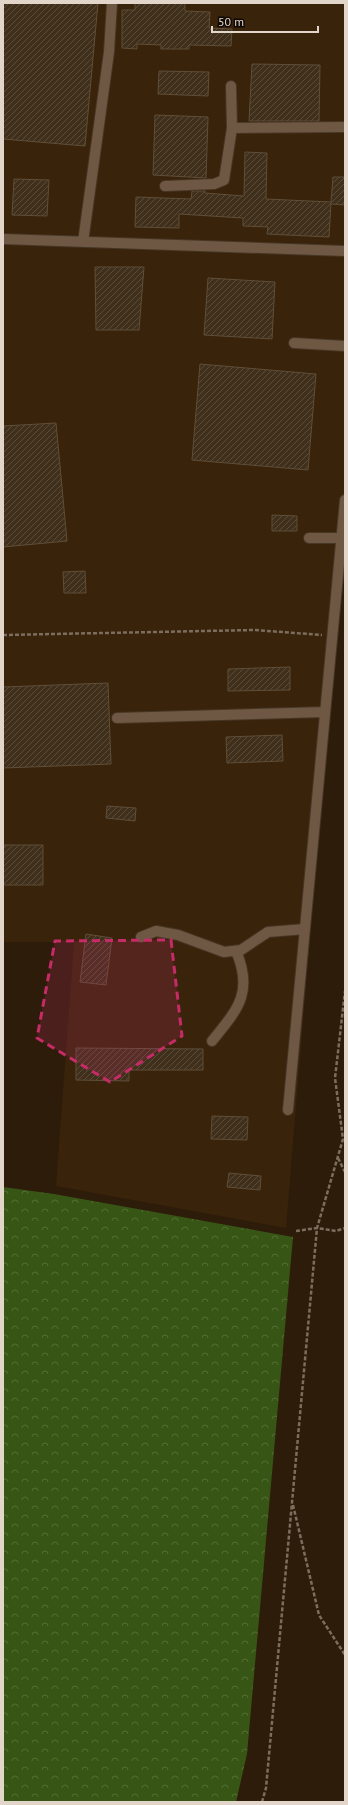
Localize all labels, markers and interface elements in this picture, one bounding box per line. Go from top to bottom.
scale bar [212,8,318,34]
text: 50 m [218,14,244,29]

